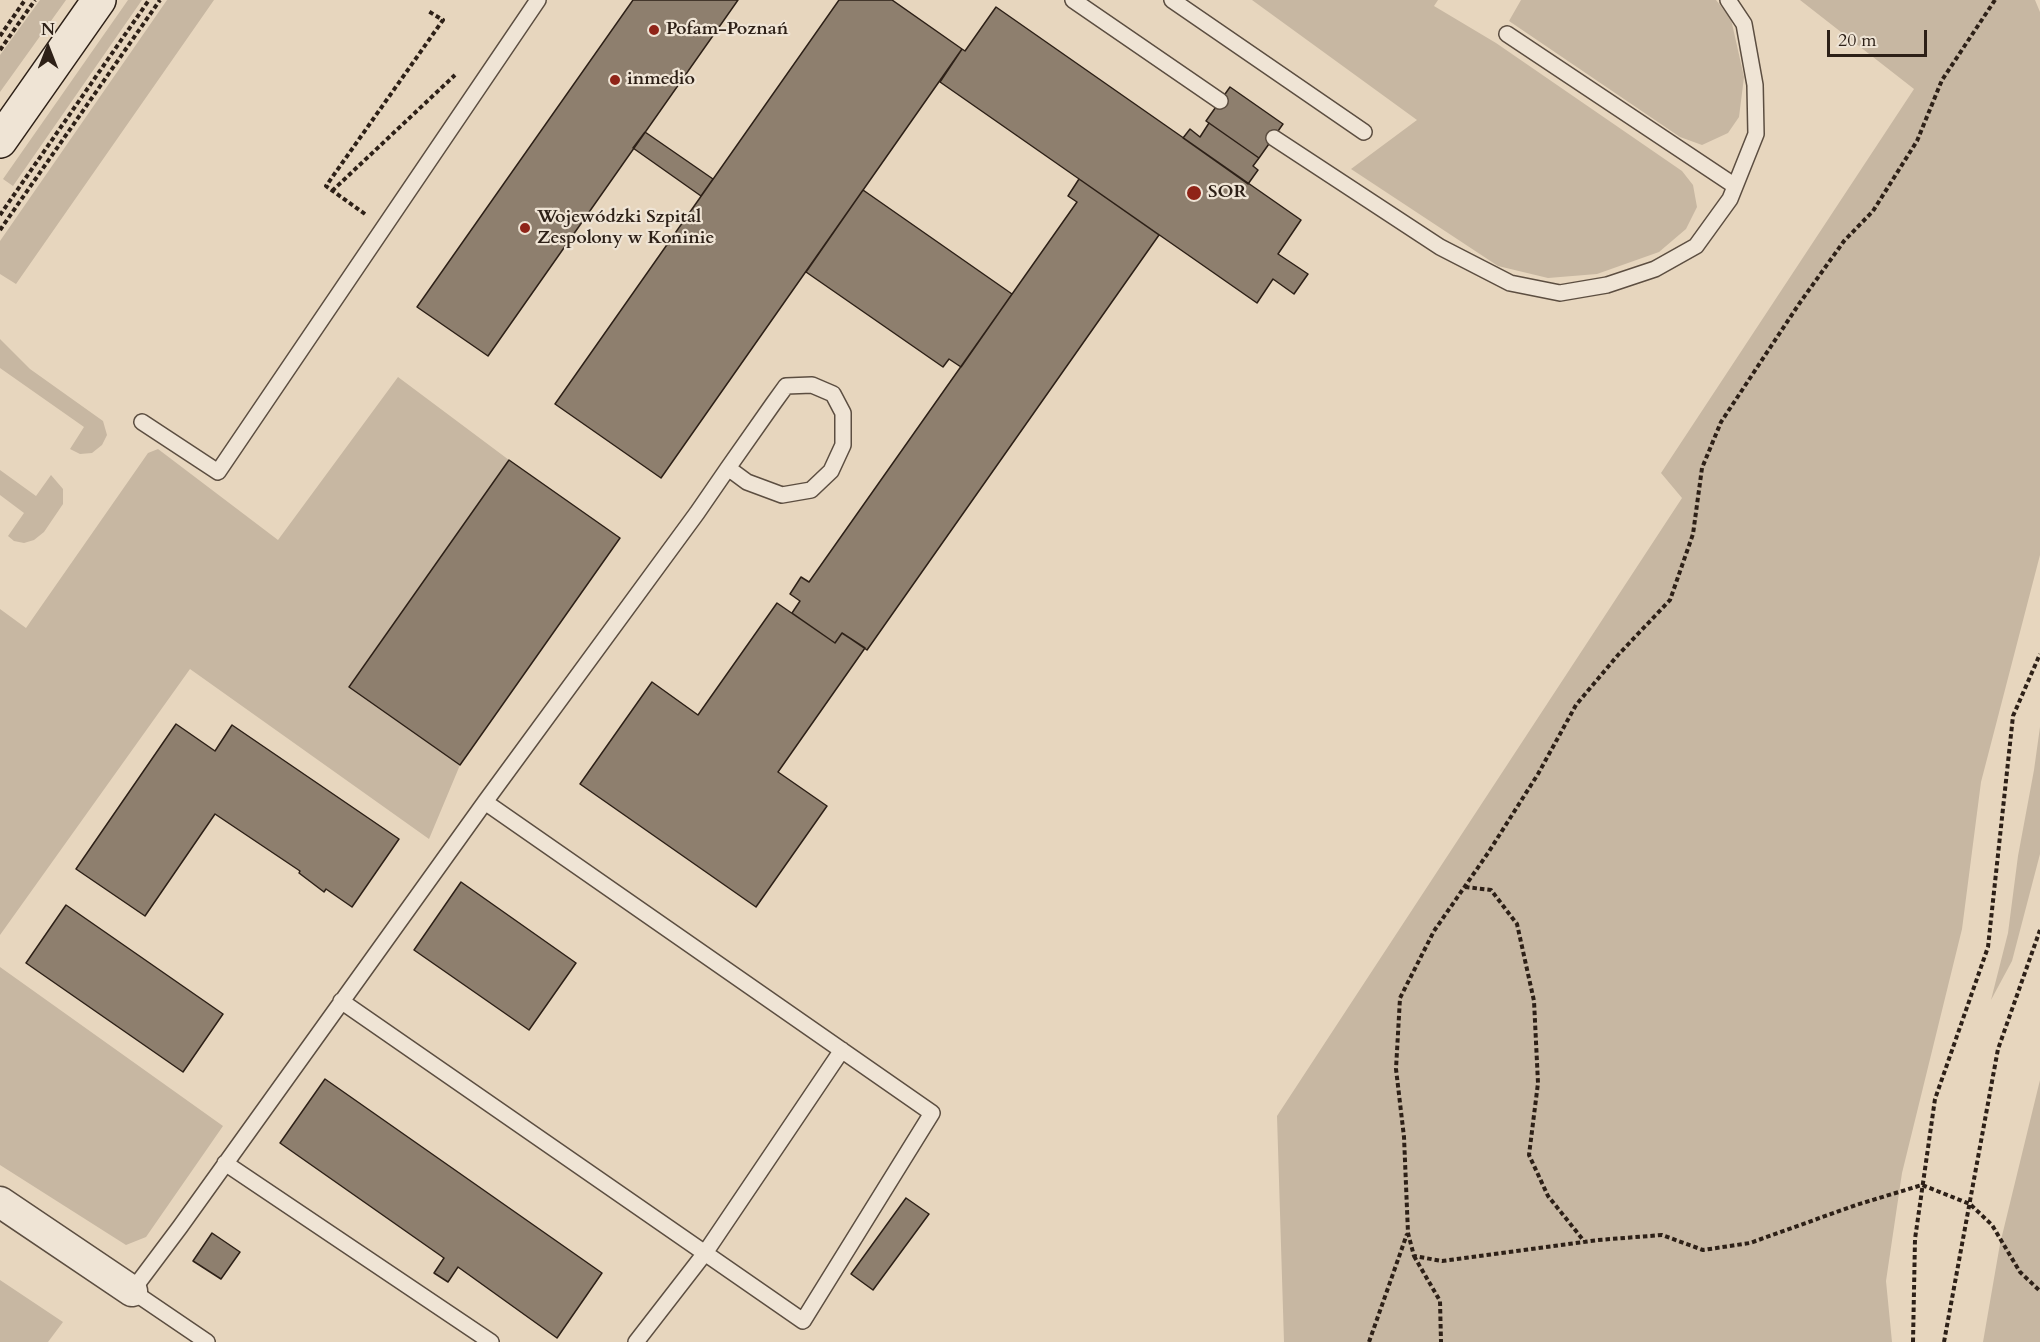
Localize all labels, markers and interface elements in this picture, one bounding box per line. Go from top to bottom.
north arrow [18,18,78,78]
scale bar [1830,18,1930,56]
text: N [41,19,55,41]
place label: Pofam-Poznań [666,19,788,41]
marker: Pofam-Poznań [647,23,661,37]
text: 20 m [1838,28,1877,53]
place label: inmedio [627,69,695,91]
marker: inmedio [608,73,622,87]
place label: SOR [1208,182,1247,204]
marker: SOR [1185,184,1203,202]
place label: Wojewódzki Szpital Zespolony w Koninie [537,207,714,250]
marker: Wojewódzki Szpital Zespolony w Koninie [518,221,532,235]

